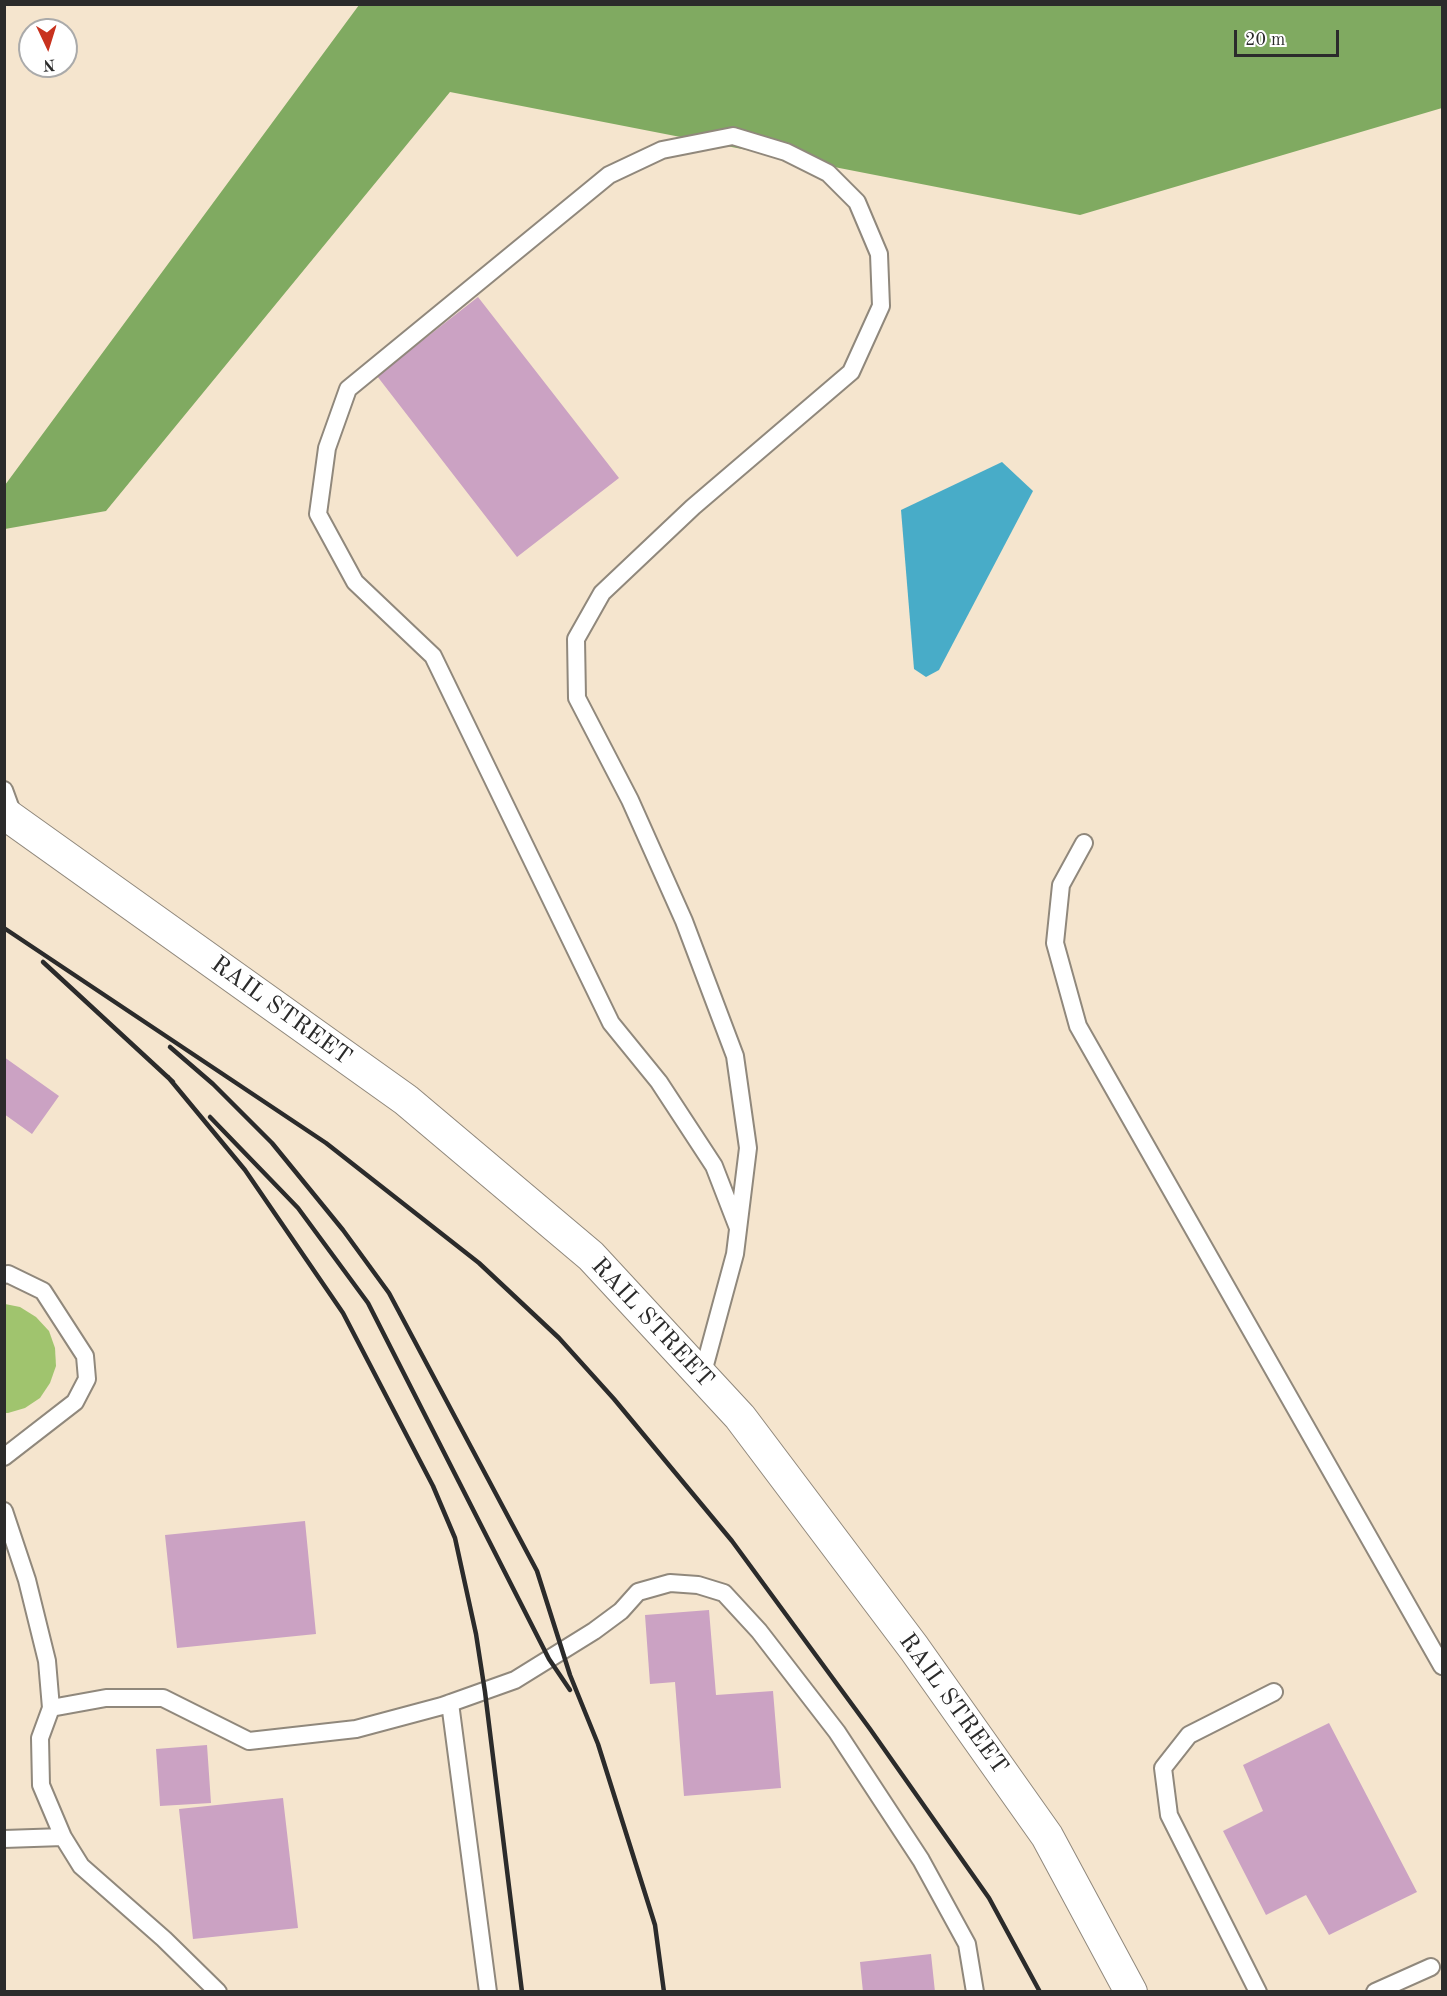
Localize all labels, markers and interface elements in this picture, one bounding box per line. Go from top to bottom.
north arrow [18,18,78,78]
scale bar [1237,18,1342,56]
text: 20 m [1245,31,1285,49]
text: N [42,56,56,72]
street label: RAIL STREET [205,950,357,1072]
street label: RAIL STREET [584,1252,720,1394]
street label: RAIL STREET [892,1628,1014,1780]

